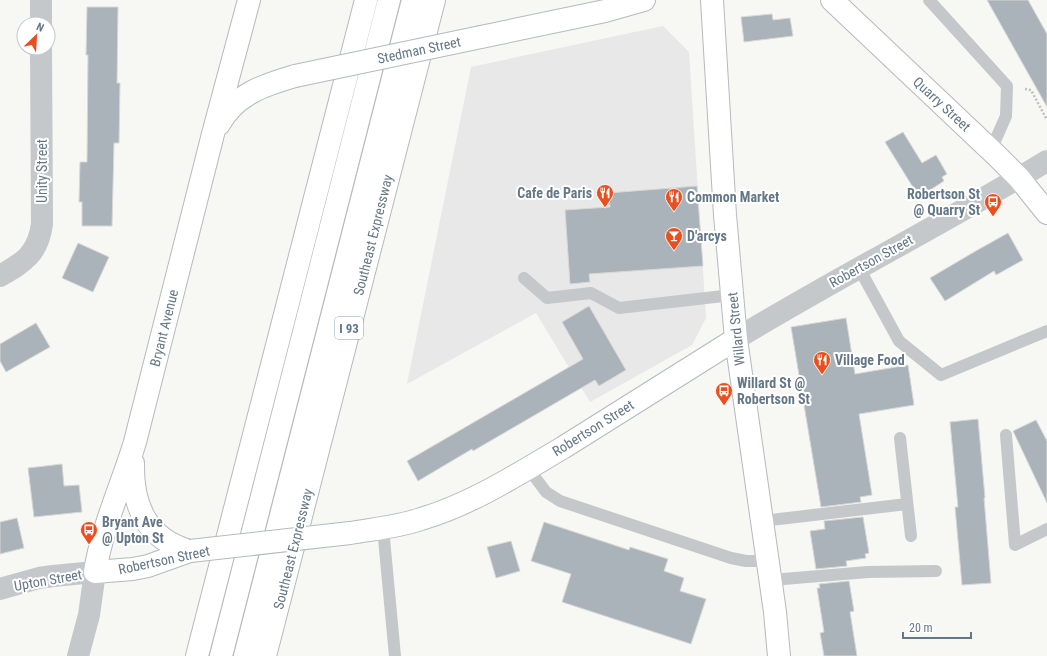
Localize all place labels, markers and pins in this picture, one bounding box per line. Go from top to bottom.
restaurant icon: Cafe de Paris [595,183,615,208]
place label: Cafe de Paris [517,185,592,201]
place label: Robertson St @ Quarry St [907,186,980,218]
restaurant icon: Common Market [664,187,684,212]
place label: Common Market [687,189,779,205]
bus stop icon: Robertson St @ Quarry St [983,192,1003,217]
bar icon: D'arcys [664,226,684,251]
place label: D'arcys [687,228,727,244]
restaurant icon: Village Food [812,350,832,375]
place label: Village Food [835,352,905,368]
place label: Willard St @ Robertson St [737,375,810,407]
bus stop icon: Willard St @ Robertson St [714,381,734,406]
place label: Bryant Ave @ Upton St [102,514,164,546]
bus stop icon: Bryant Ave @ Upton St [79,520,99,545]

